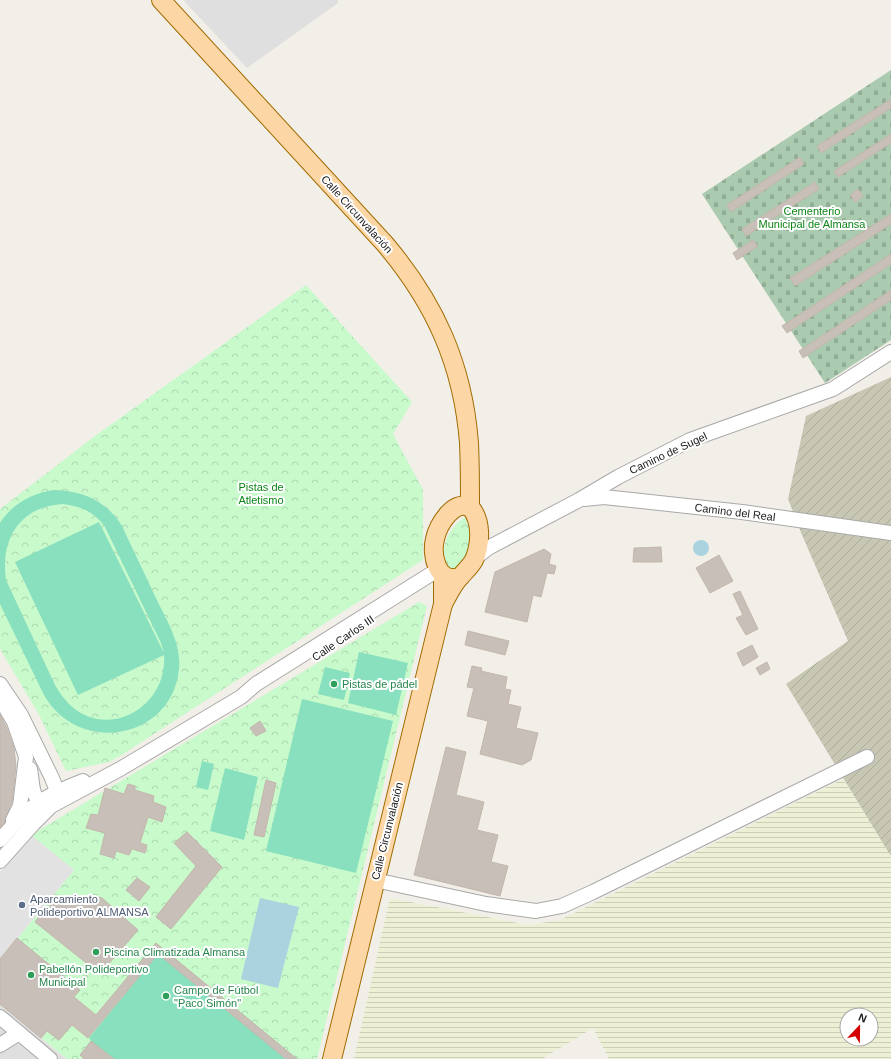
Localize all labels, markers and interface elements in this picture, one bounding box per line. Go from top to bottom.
street label: Calle Circunvalación [319,173,395,255]
park label: Cementerio Municipal de Almansa [758,205,866,230]
street label: Camino de Sugel [627,430,709,476]
park label: Pistas de Atletismo [238,481,284,506]
street label: Camino del Real [694,501,776,523]
street label: Calle Carlos III [310,613,376,663]
place label: Pistas de pádel [342,678,417,690]
marker: Pistas de pádel [329,679,339,689]
street label: Calle Circunvalación [369,781,405,881]
place label: Aparcamiento Polideportivo ALMANSA [30,893,149,918]
marker: Aparcamiento Polideportivo ALMANSA [17,900,27,910]
place label: Piscina Climatizada Almansa [104,946,246,958]
marker: Piscina Climatizada Almansa [91,947,101,957]
place label: Pabellón Polideportivo Municipal [39,963,148,988]
marker: Pabellón Polideportivo Municipal [26,970,36,980]
place label: Campo de Fútbol "Paco Simón" [174,984,258,1009]
marker: Campo de Fútbol "Paco Simón" [161,991,171,1001]
north arrow [839,1007,879,1047]
text: N [857,1011,869,1025]

